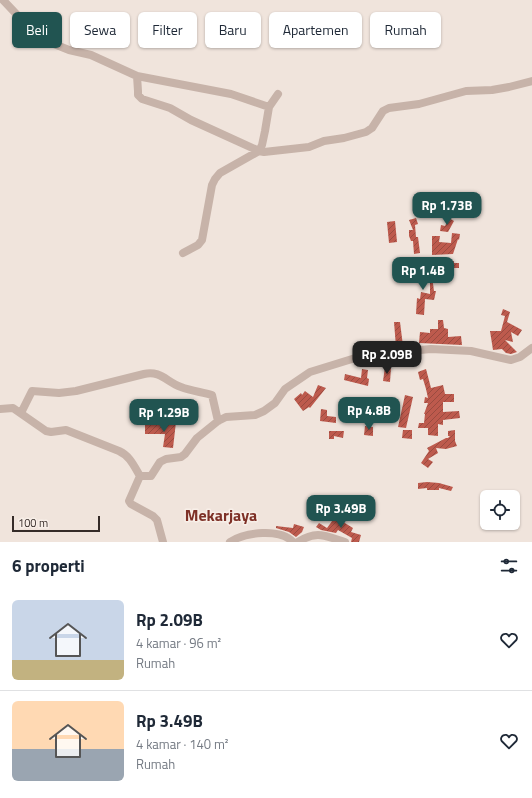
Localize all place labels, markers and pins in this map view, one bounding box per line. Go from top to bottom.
pin: Rp 1.73B [406,192,488,226]
pin: Rp 1.4B [386,257,460,291]
pin: Rp 2.09B [346,341,428,375]
pin: Rp 4.8B [332,397,406,431]
pin: Rp 1.29B [123,399,205,433]
pin: Rp 3.49B [300,495,382,529]

